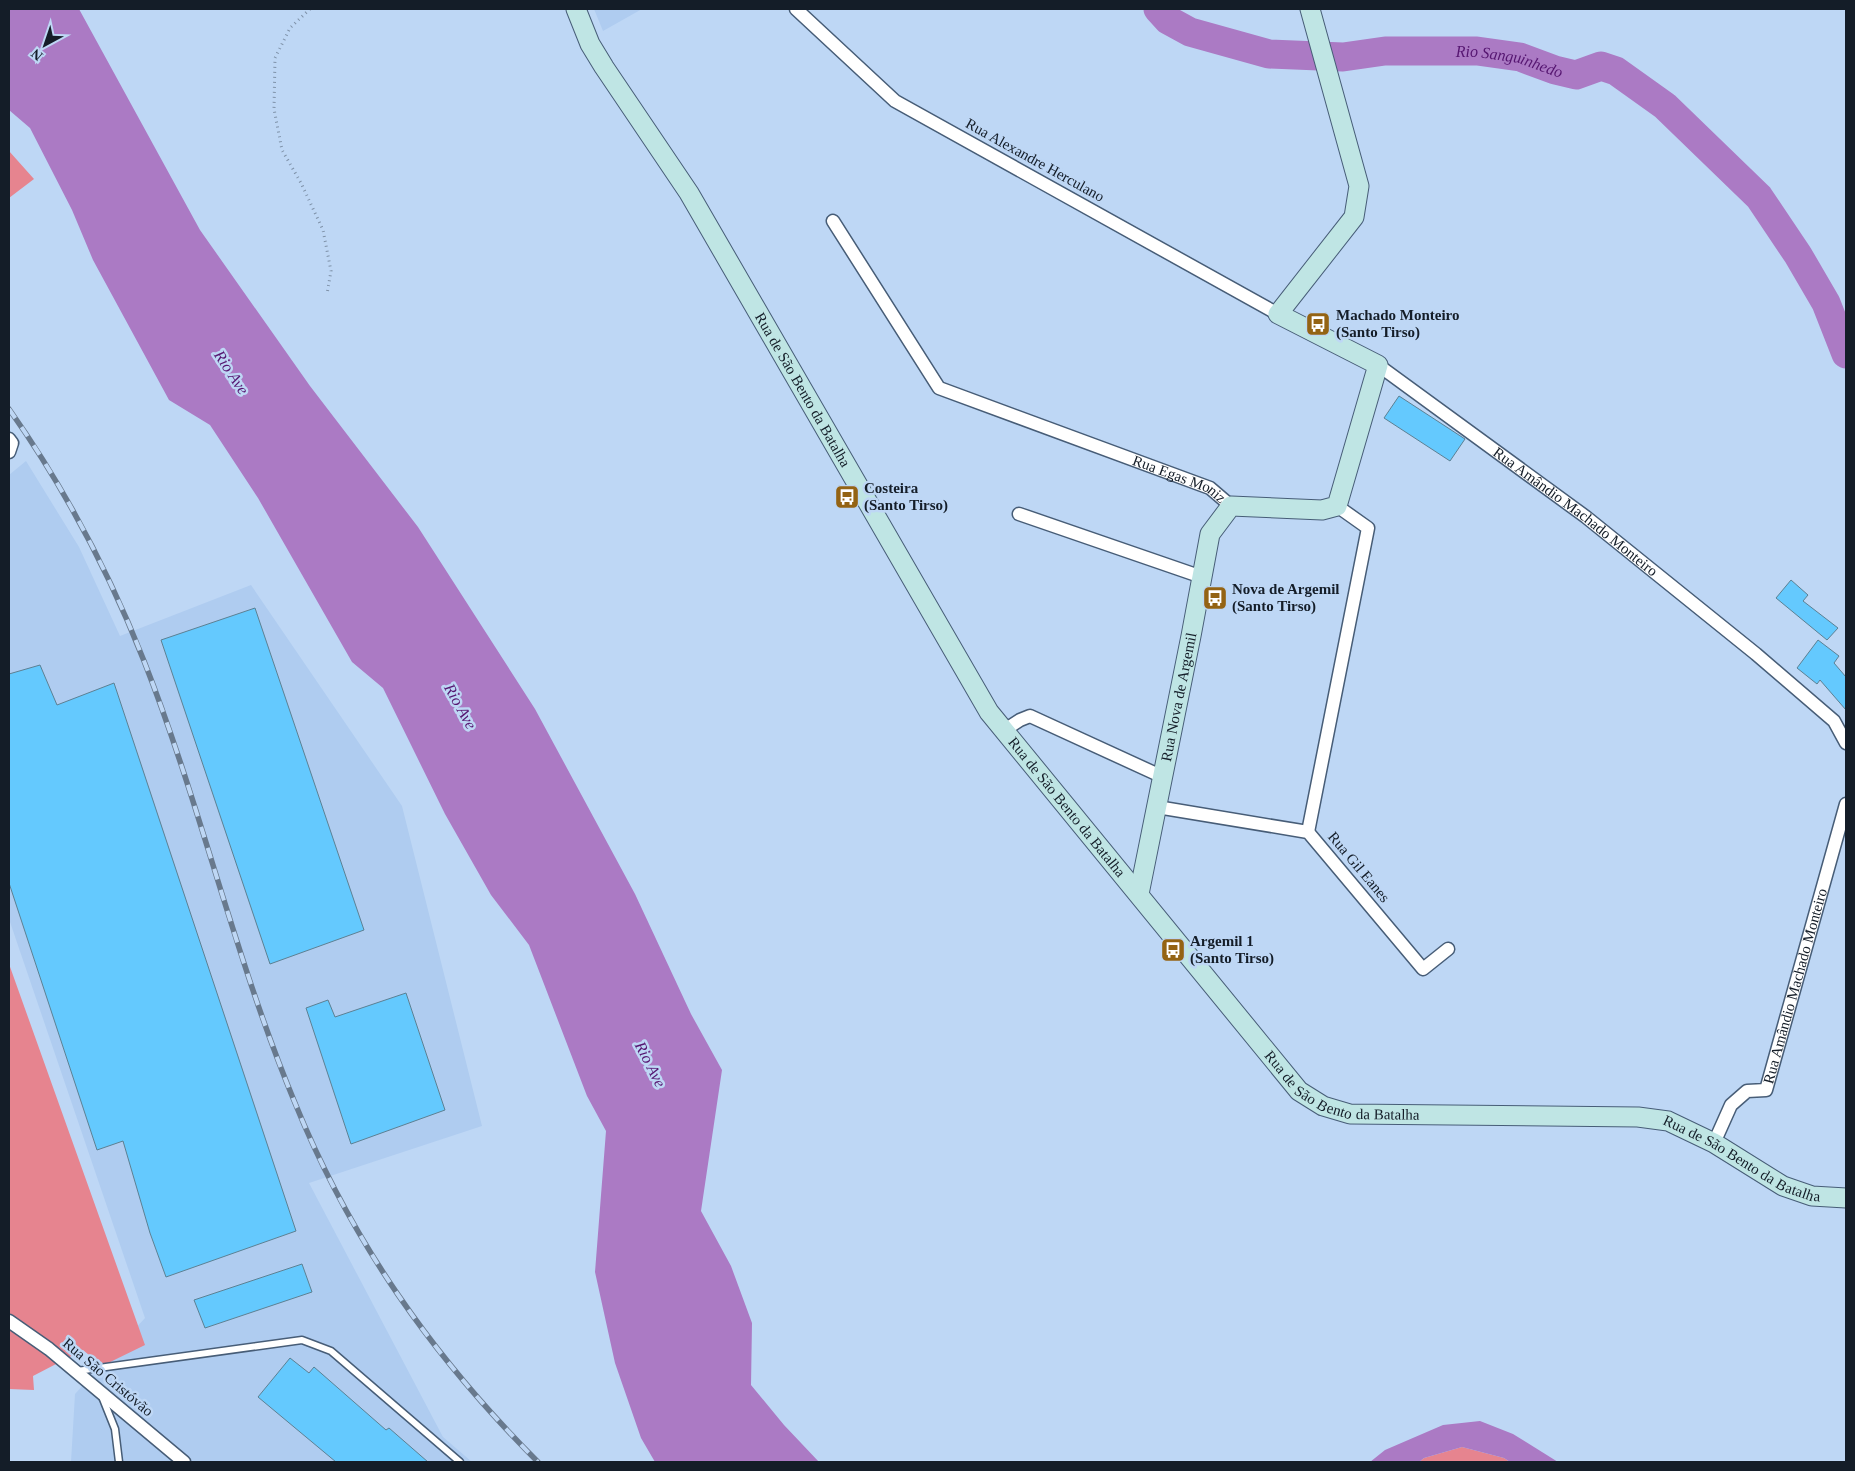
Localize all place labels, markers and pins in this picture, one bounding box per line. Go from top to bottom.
place label: Machado Monteiro (Santo Tirso) [1336,307,1459,341]
bus stop icon: Machado Monteiro (Santo Tirso) [1305,311,1331,337]
place label: Costeira (Santo Tirso) [864,480,948,514]
bus stop icon: Costeira (Santo Tirso) [834,484,860,510]
place label: Nova de Argemil (Santo Tirso) [1232,581,1339,615]
bus stop icon: Nova de Argemil (Santo Tirso) [1202,585,1228,611]
place label: Argemil 1 (Santo Tirso) [1190,933,1274,967]
bus stop icon: Argemil 1 (Santo Tirso) [1160,937,1186,963]

